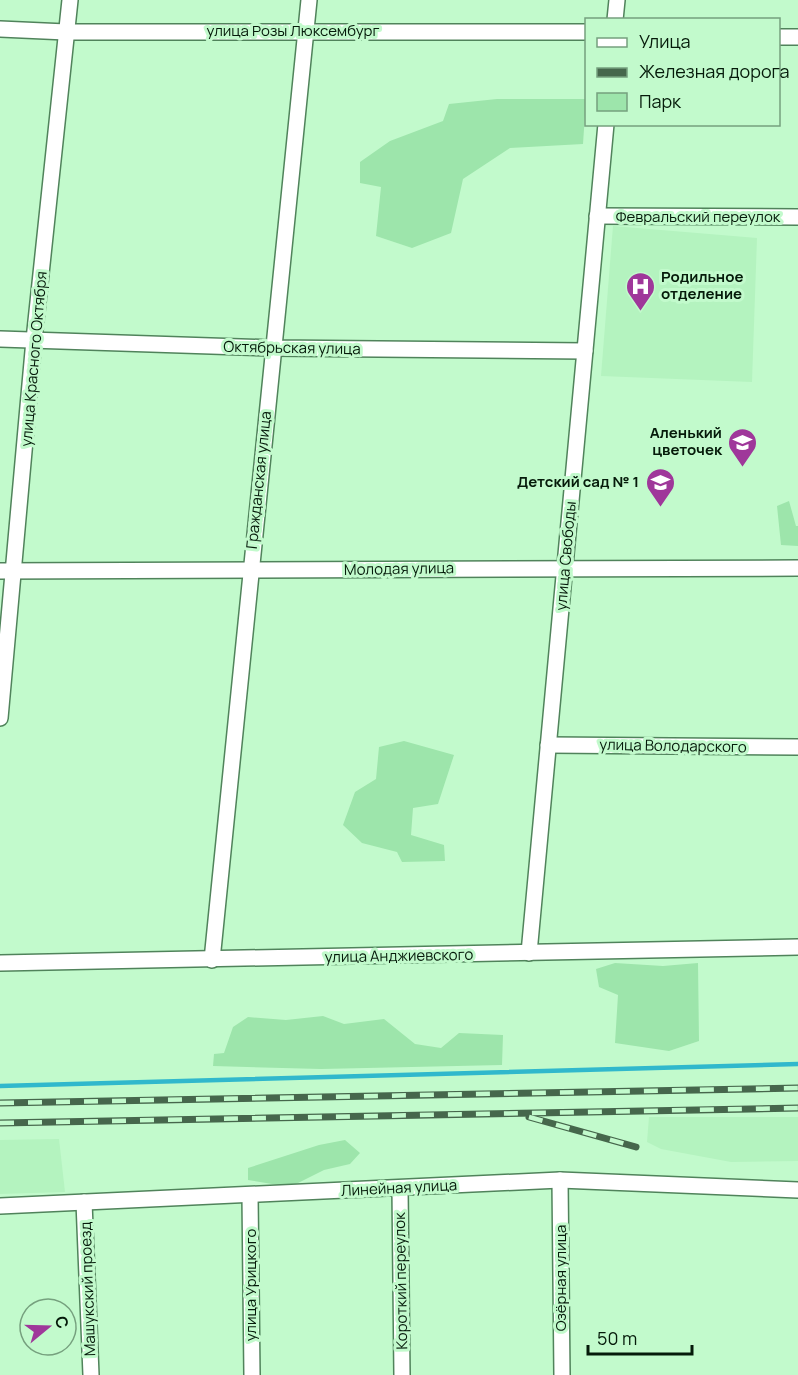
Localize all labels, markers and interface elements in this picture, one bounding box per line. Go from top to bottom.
legend [585,18,780,126]
street label: улица Розы Люксембург [207,20,379,41]
text: Улица [639,29,691,53]
text: Железная дорога [639,59,790,83]
text: Парк [639,89,682,113]
street label: Февральский переулок [616,206,781,227]
place label: Родильное отделение [661,266,743,304]
street label: улица Красного Октября [15,270,52,448]
hospital icon: Родильное отделение [624,270,656,312]
street label: Октябрьская улица [223,336,361,359]
street label: Гражданская улица [241,410,276,550]
place label: Аленький цветочек [650,422,723,460]
school or university icon: Аленький цветочек [727,426,759,468]
school or university icon: Детский сад № 1 [644,466,676,508]
place label: Детский сад № 1 [517,471,639,492]
street label: улица Свободы [550,500,581,611]
street label: Молодая улица [344,557,454,580]
street label: улица Володарского [599,734,747,757]
street label: улица Анджиевского [324,944,474,967]
street label: Линейная улица [340,1174,457,1201]
street label: Короткий переулок [389,1212,412,1350]
street label: Машукский проезд [75,1221,100,1357]
street label: Озёрная улица [550,1225,571,1331]
street label: улица Урицкого [240,1229,261,1341]
north arrow [18,1297,78,1357]
text: С [50,1313,75,1331]
scale bar [588,1318,692,1356]
text: 50 m [597,1326,637,1350]

